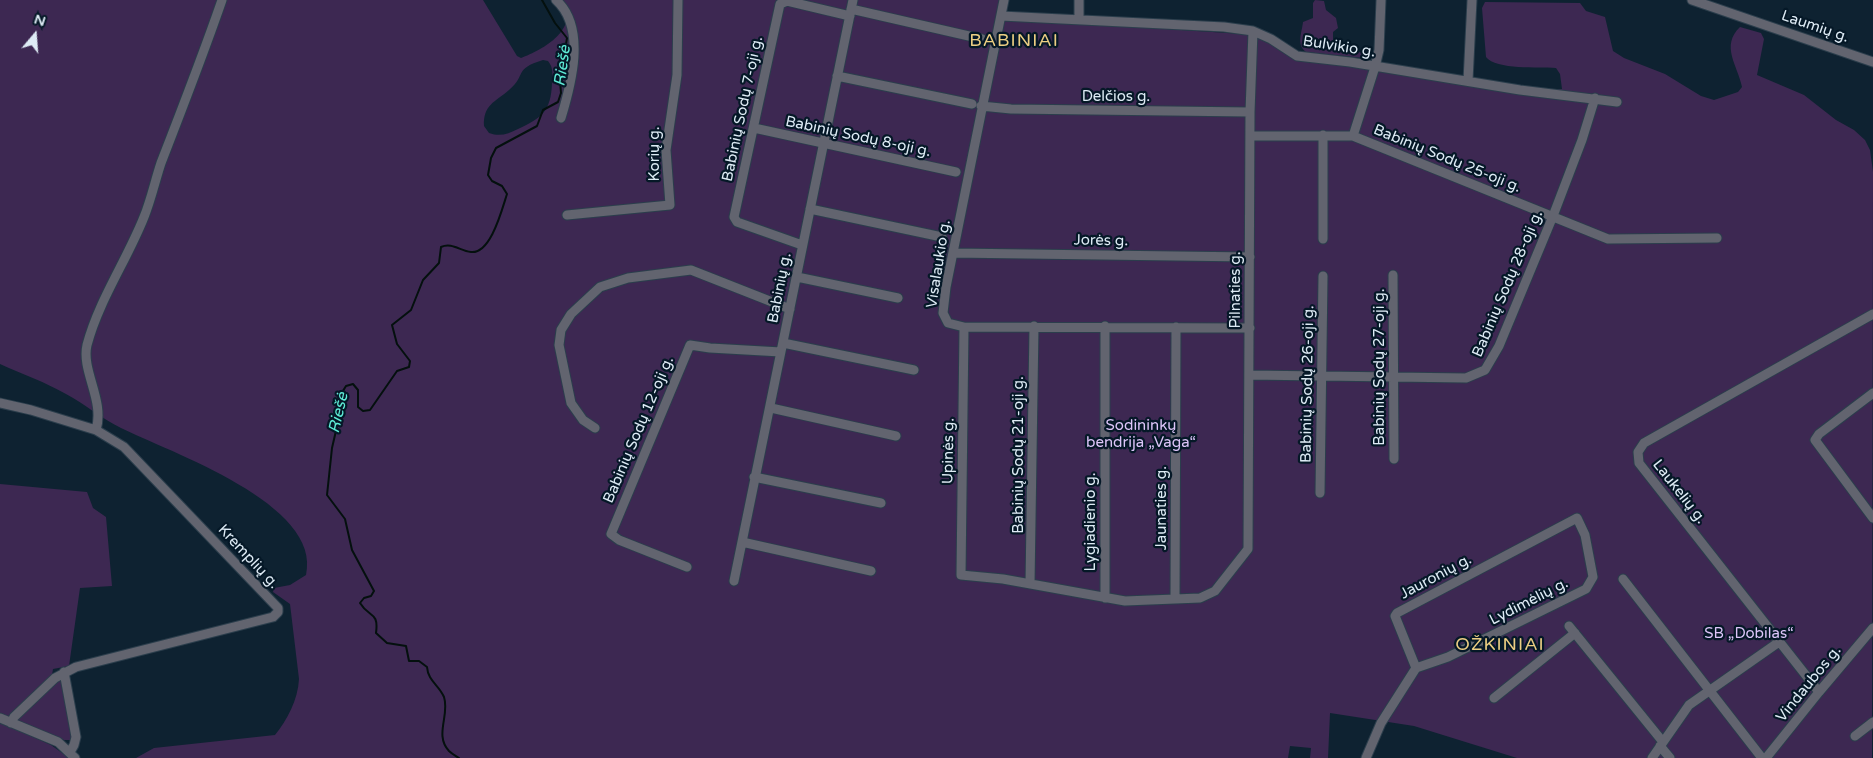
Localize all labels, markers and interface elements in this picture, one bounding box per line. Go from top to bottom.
street label: Laumių g. [1779,7,1851,47]
north arrow [10,10,60,60]
text: N [32,10,48,30]
district label: BABINIAI [968,30,1060,52]
street label: Bulvikio g. [1301,32,1377,62]
street label: Babinių Sodų 7-oji g. [719,35,767,183]
water label: Riešė [551,44,575,88]
street label: Delčios g. [1082,88,1150,106]
street label: Babinių Sodų 8-oji g. [784,113,932,161]
street label: Babinių Sodų 25-oji g. [1371,121,1523,197]
street label: Korių g. [646,126,664,182]
street label: Babinių Sodų 28-oji g. [1469,208,1547,360]
street label: Visalaukio g. [923,219,955,309]
street label: Jorės g. [1074,232,1128,250]
street label: Babinių g. [764,251,796,325]
street label: Pilnaties g. [1227,251,1245,329]
street label: Babinių Sodų 27-oji g. [1371,288,1389,446]
street label: Babinių Sodų 26-oji g. [1298,305,1318,463]
street label: Babinių Sodų 12-oji g. [600,354,678,506]
street label: Babinių Sodų 21-oji g. [1010,376,1028,534]
water label: Riešė [325,391,353,435]
park label: Sodininkų bendrija „Vaga“ [1086,417,1196,452]
street label: Upinės g. [939,418,959,484]
street label: Laukelių g. [1648,456,1710,528]
street label: Jaunaties g. [1153,466,1171,550]
street label: Lygiadienio g. [1082,472,1100,572]
street label: Kremplių g. [214,521,282,593]
street label: Jauronių g. [1397,551,1475,603]
street label: Lydimėlių g. [1487,574,1571,630]
park label: SB „Dobilas“ [1704,625,1794,643]
district label: OŽKINIAI [1454,634,1546,656]
street label: Vindaubos g. [1773,642,1845,726]

